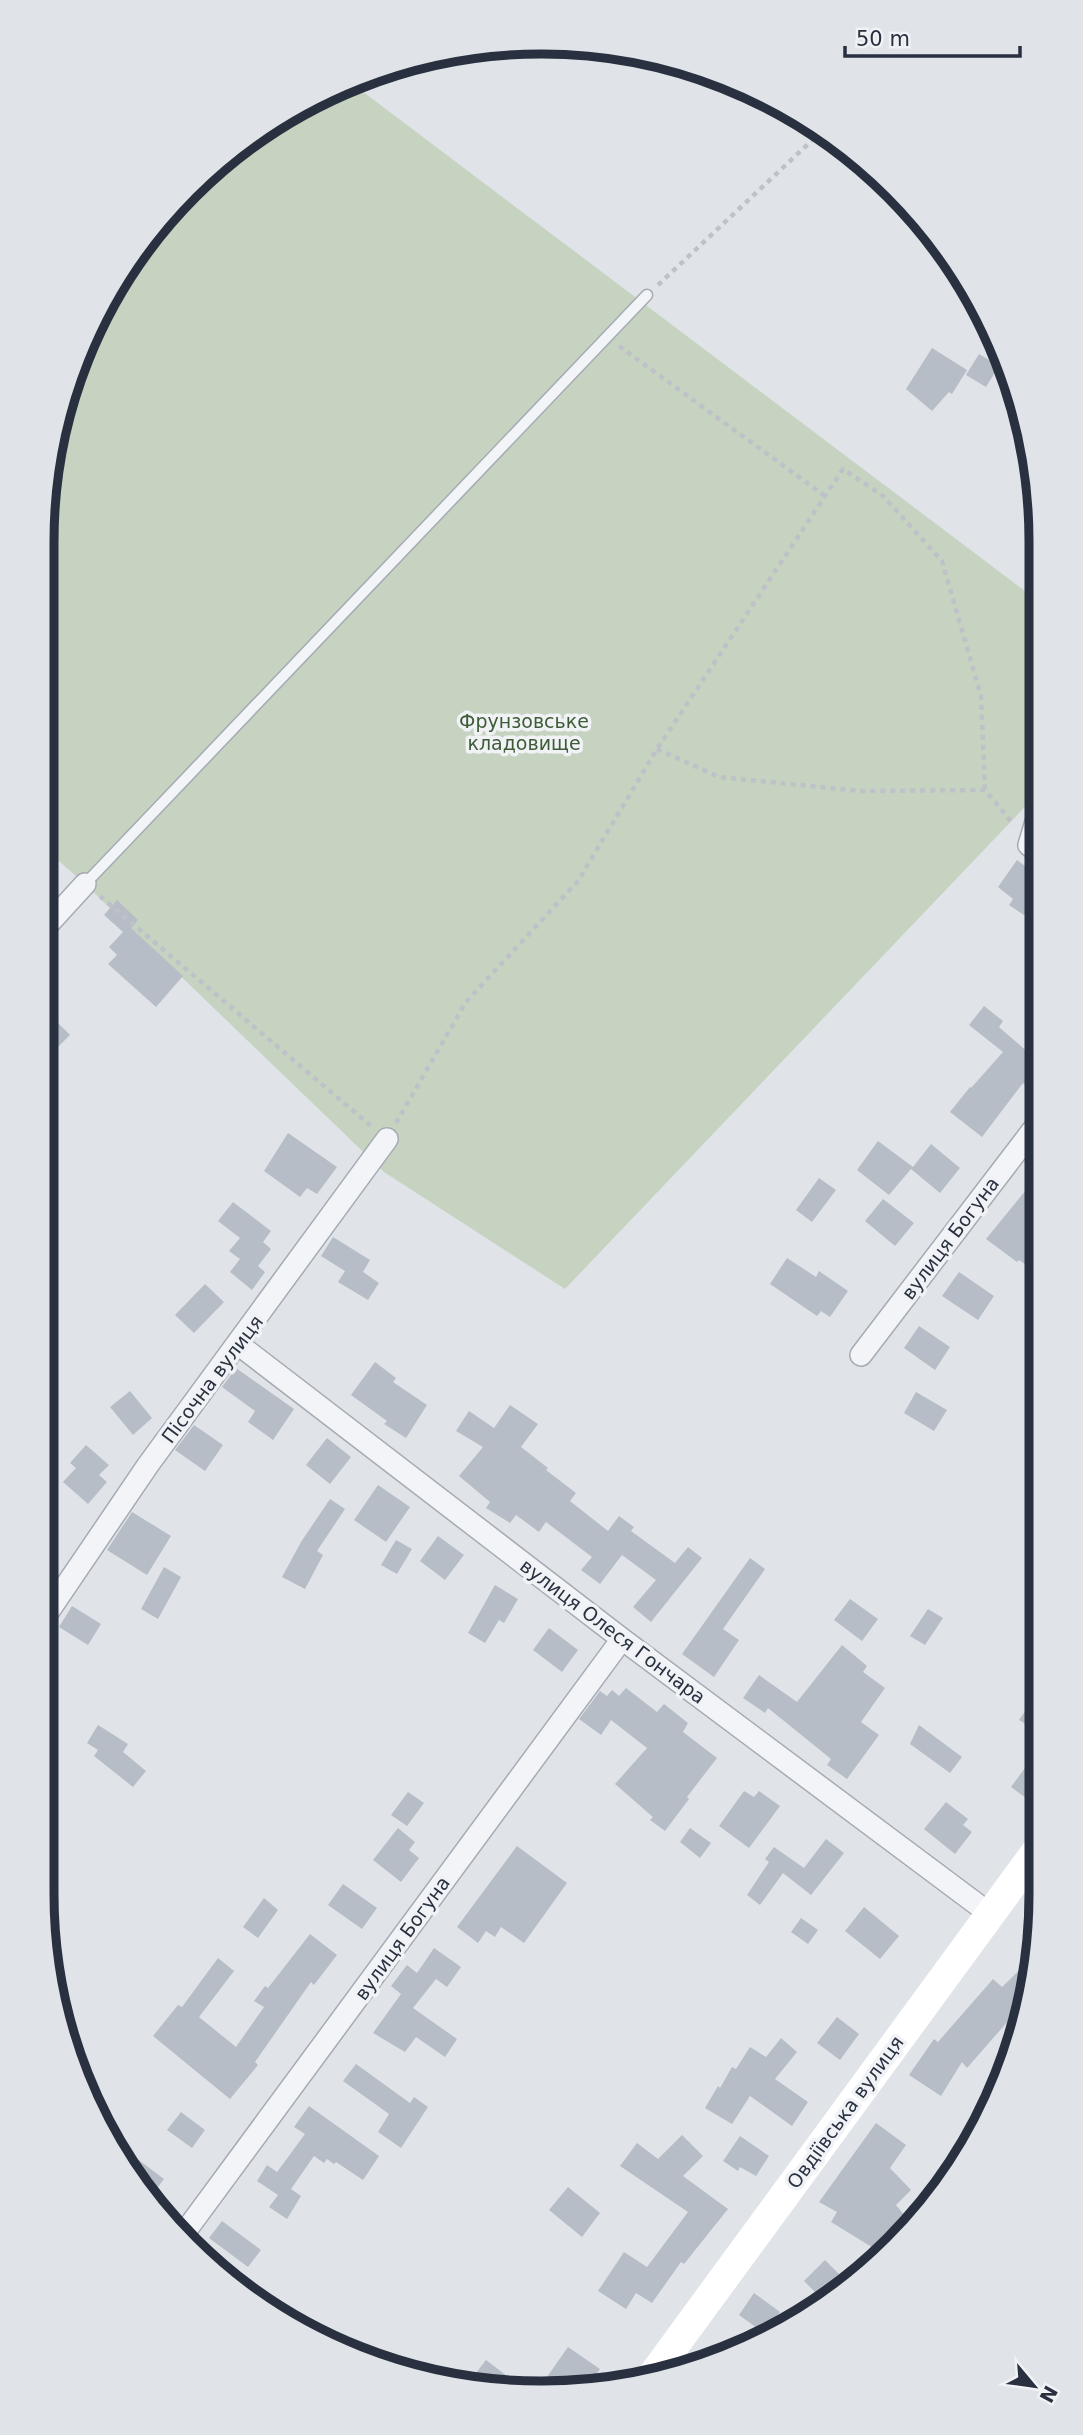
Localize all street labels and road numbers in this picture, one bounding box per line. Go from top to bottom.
street label: вулиця Богуна [897,1173,1003,1303]
street label: Пісочна вулиця [157,1311,267,1447]
street label: вулиця Олеся Гончара [516,1554,710,1708]
street label: вулиця Богуна [350,1872,454,2004]
street label: Овдіївська вулиця [782,2031,908,2193]

